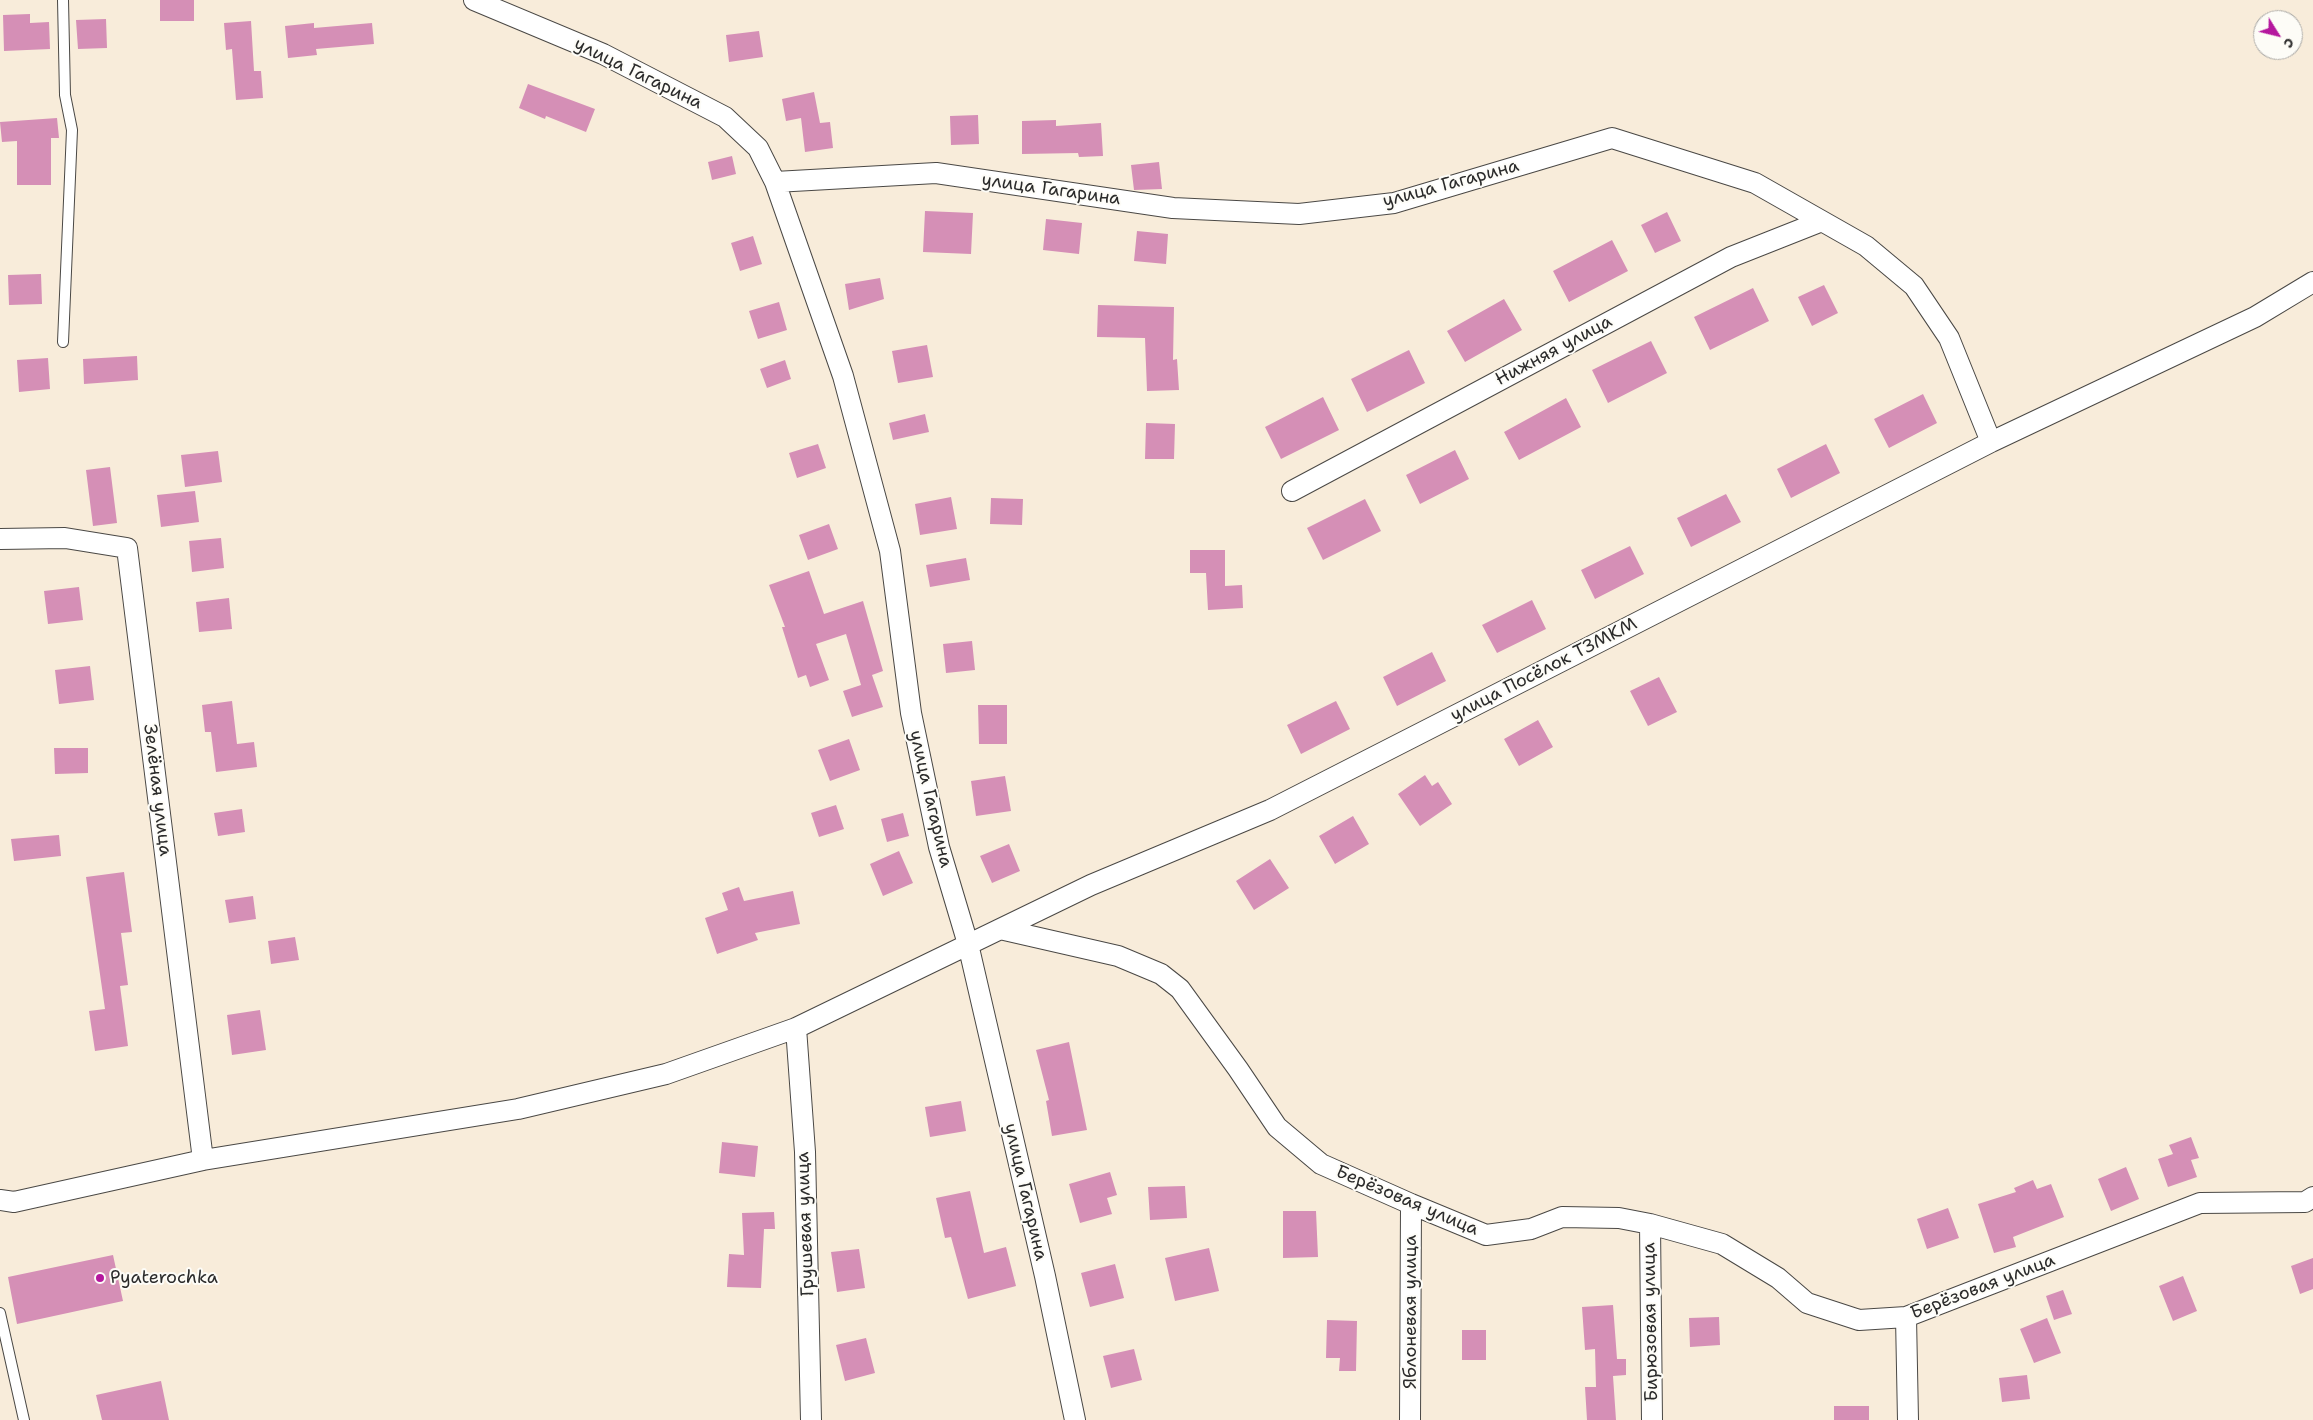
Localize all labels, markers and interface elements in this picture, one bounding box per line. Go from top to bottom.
north arrow [2253,10,2303,60]
street label: улица Гагарина [570,34,706,114]
text: С [2280,34,2299,52]
street label: улица Гагарина [1381,155,1521,213]
street label: улица Гагарина [980,170,1122,210]
street label: Нижняя улица [1492,311,1616,391]
street label: улица Посёлок ТЗМКМ [1447,613,1641,727]
street label: Зелёная улица [138,723,176,857]
street label: улица Гагарина [904,728,956,870]
street label: улица Гагарина [999,1121,1051,1263]
street label: Грушевая улица [793,1151,819,1297]
street label: Берёзовая улица [1332,1161,1482,1241]
street label: Яблоневая улица [1400,1235,1422,1389]
street label: Бирюзовая улица [1639,1242,1663,1402]
street label: Берёзовая улица [1908,1250,2058,1324]
place label: Pyaterochka [110,1267,218,1289]
marker: Pyaterochka [94,1272,106,1284]

